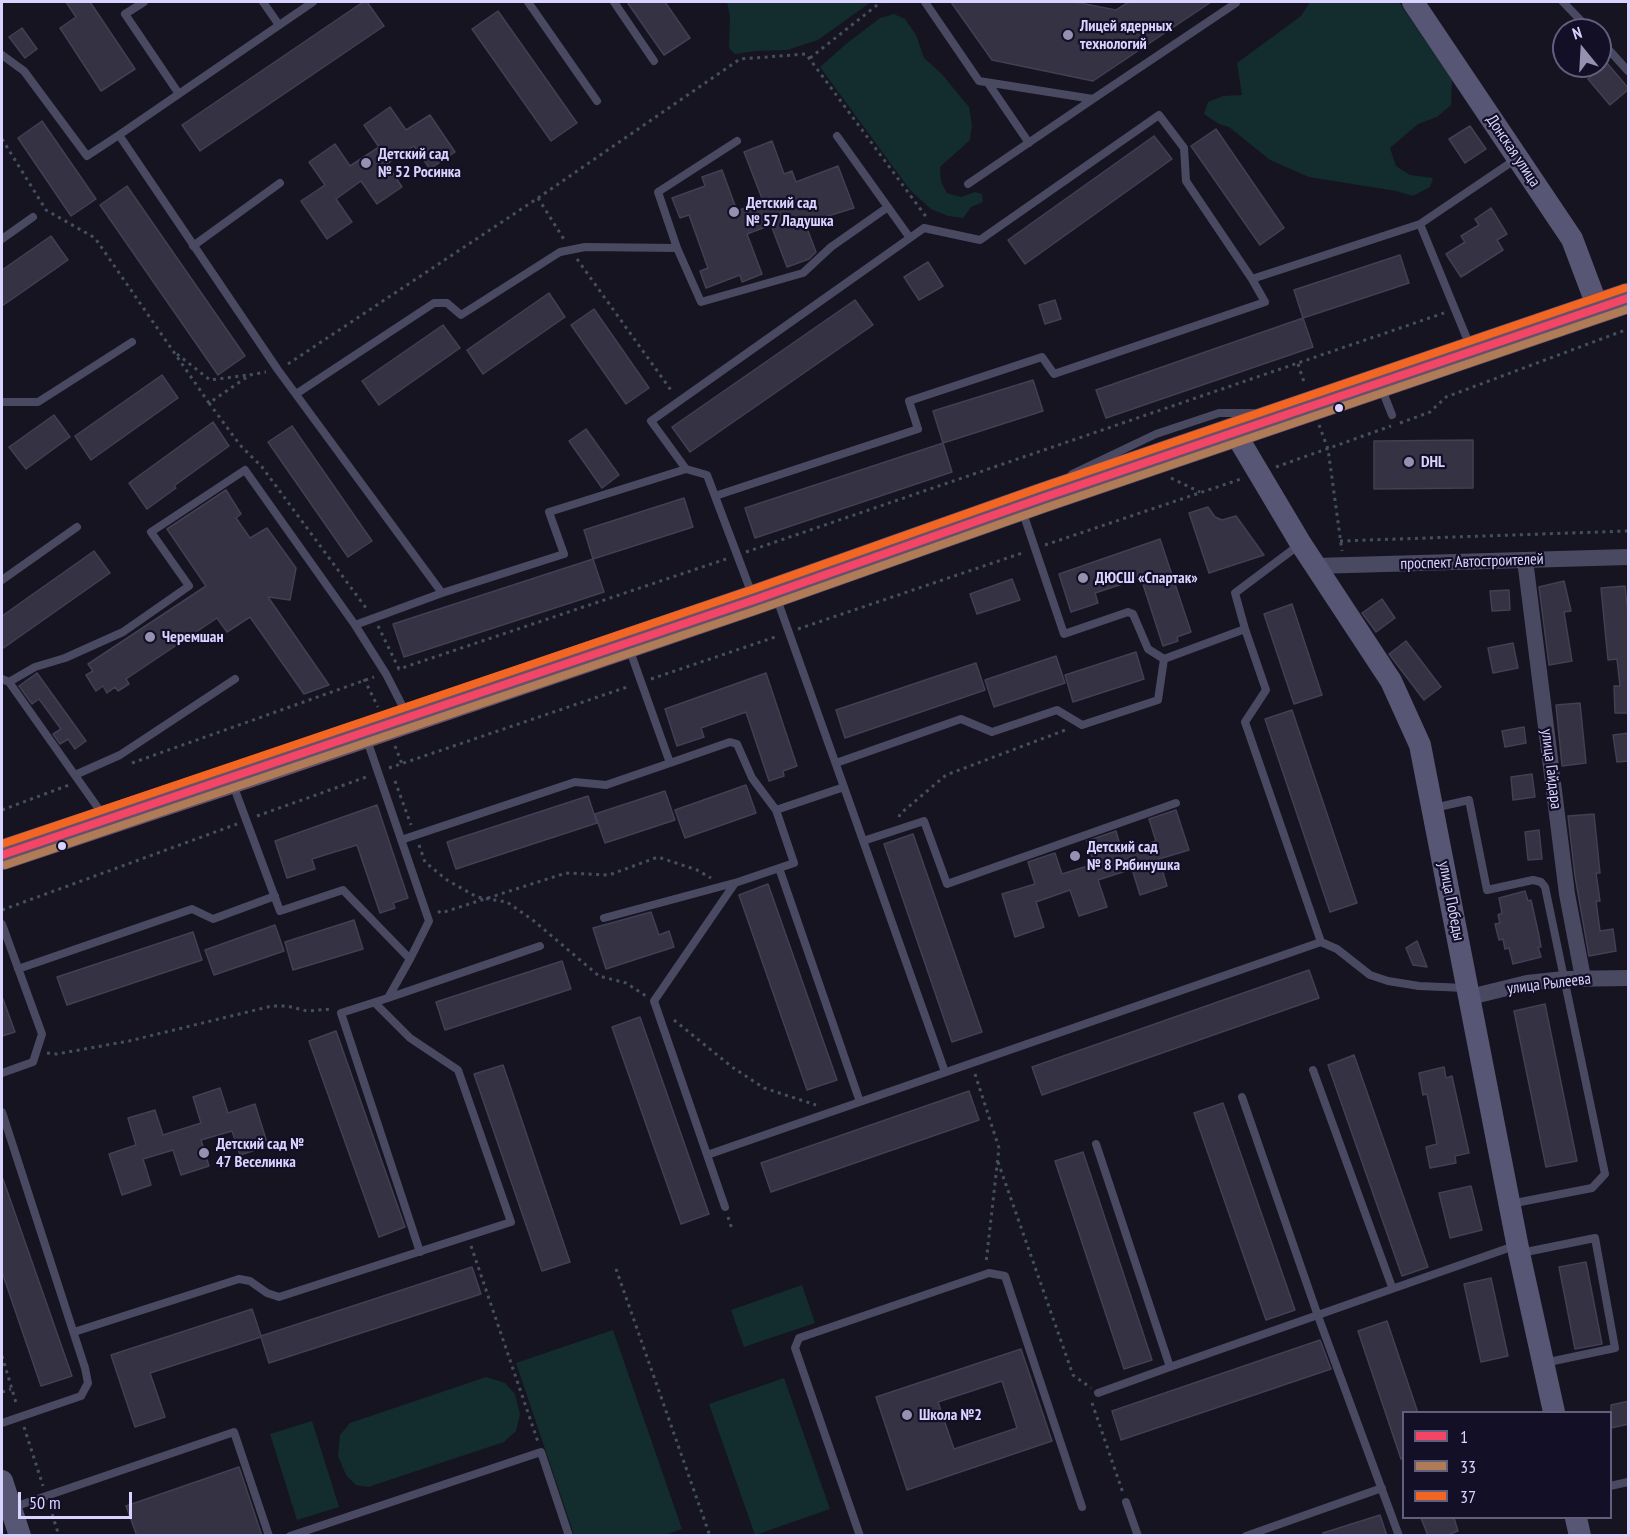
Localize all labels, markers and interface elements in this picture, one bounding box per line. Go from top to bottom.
place label: Лицей ядерных технологий [1080,16,1172,54]
north arrow [1552,18,1612,78]
text: N [1570,22,1584,44]
marker: Лицей ядерных технологий [1061,28,1075,42]
street label: Донская улица [1482,111,1544,191]
place label: Детский сад № 52 Росинка [378,144,461,182]
marker: Детский сад № 52 Росинка [359,156,373,170]
place label: Детский сад № 57 Ладушка [746,193,834,231]
marker: Детский сад № 57 Ладушка [727,205,741,219]
unlabelled marker [1333,402,1345,414]
place label: DHL [1421,452,1445,472]
marker: DHL [1402,455,1416,469]
street label: проспект Автостроителей [1400,550,1544,574]
place label: ДЮСШ «Спартак» [1095,568,1198,588]
marker: ДЮСШ «Спартак» [1076,571,1090,585]
place label: Черемшан [162,627,224,647]
marker: Черемшан [143,630,157,644]
street label: улица Гайдара [1537,728,1565,810]
place label: Детский сад № 8 Рябинушка [1087,837,1180,875]
unlabelled marker [56,840,68,852]
marker: Детский сад № 8 Рябинушка [1068,849,1082,863]
street label: улица Победы [1434,860,1468,942]
street label: улица Рылеева [1506,969,1592,999]
place label: Детский сад № 47 Веселинка [216,1134,304,1172]
marker: Детский сад № 47 Веселинка [197,1146,211,1160]
place label: Школа №2 [919,1405,982,1425]
marker: Школа №2 [900,1408,914,1422]
legend [1402,1411,1612,1519]
text: 1 [1460,1425,1468,1448]
text: 33 [1460,1455,1476,1478]
scale bar [21,1480,135,1518]
text: 37 [1460,1485,1476,1508]
text: 50 m [29,1491,61,1514]

